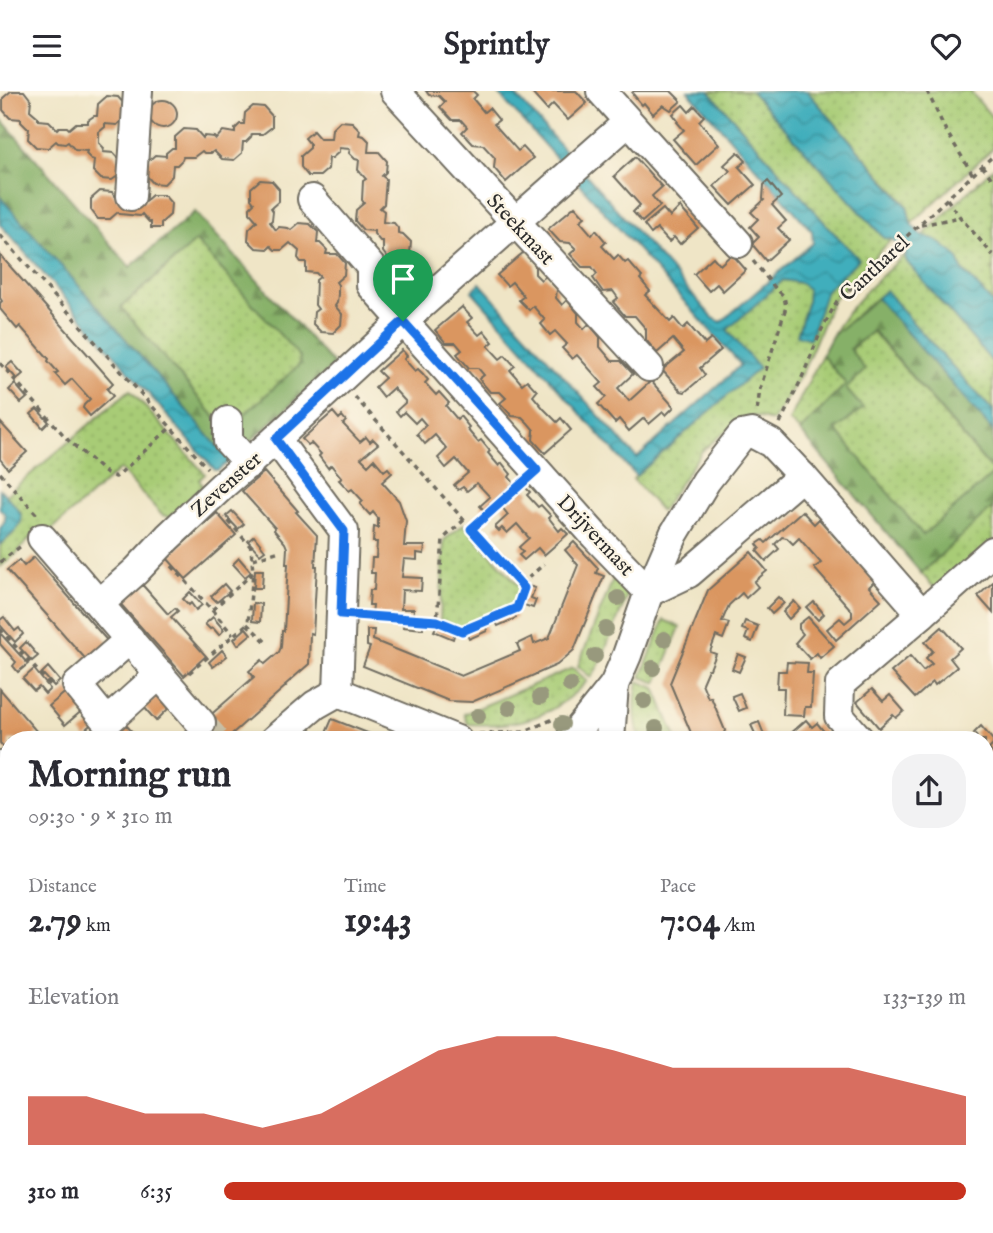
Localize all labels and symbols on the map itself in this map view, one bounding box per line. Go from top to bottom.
street label: Steekmast [480,188,560,272]
street label: Cantharel [834,230,916,308]
pin [373,249,433,321]
street label: Zevenster [186,446,268,524]
street label: Drijvermast [550,490,639,582]

